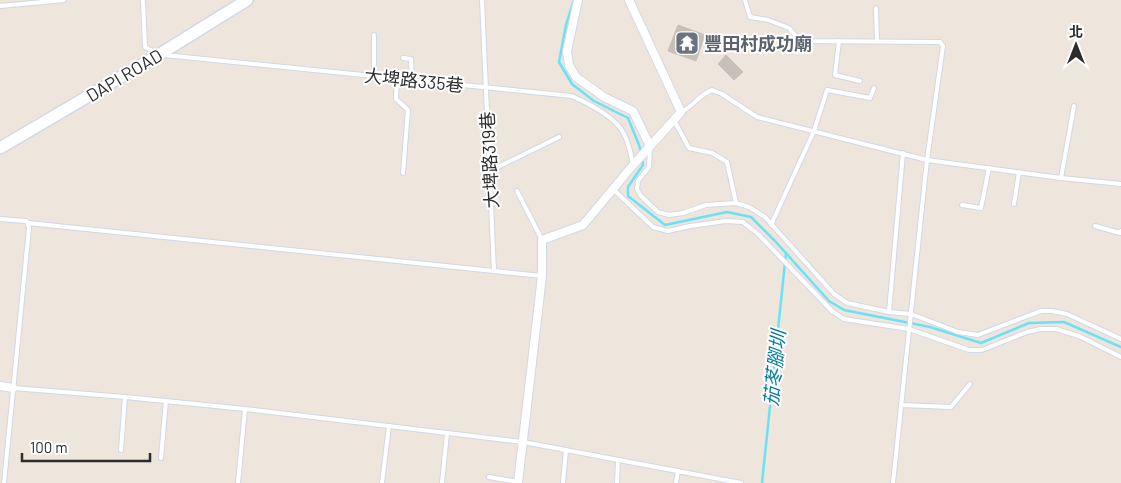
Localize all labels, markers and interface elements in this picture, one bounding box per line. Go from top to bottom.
north arrow [1051,20,1101,70]
text: 北 [1069,23,1083,40]
temple icon: 豐田村成功廟 [674,30,700,56]
place label: 豐田村成功廟 [704,32,812,54]
street label: DAPI ROAD [82,44,166,106]
street label: 大埤路335巷 [363,64,465,96]
street label: 大埤路319巷 [475,111,503,209]
water label: 茄苳腳圳 [759,326,790,407]
scale bar [22,430,150,462]
text: 100 m [30,438,68,456]

